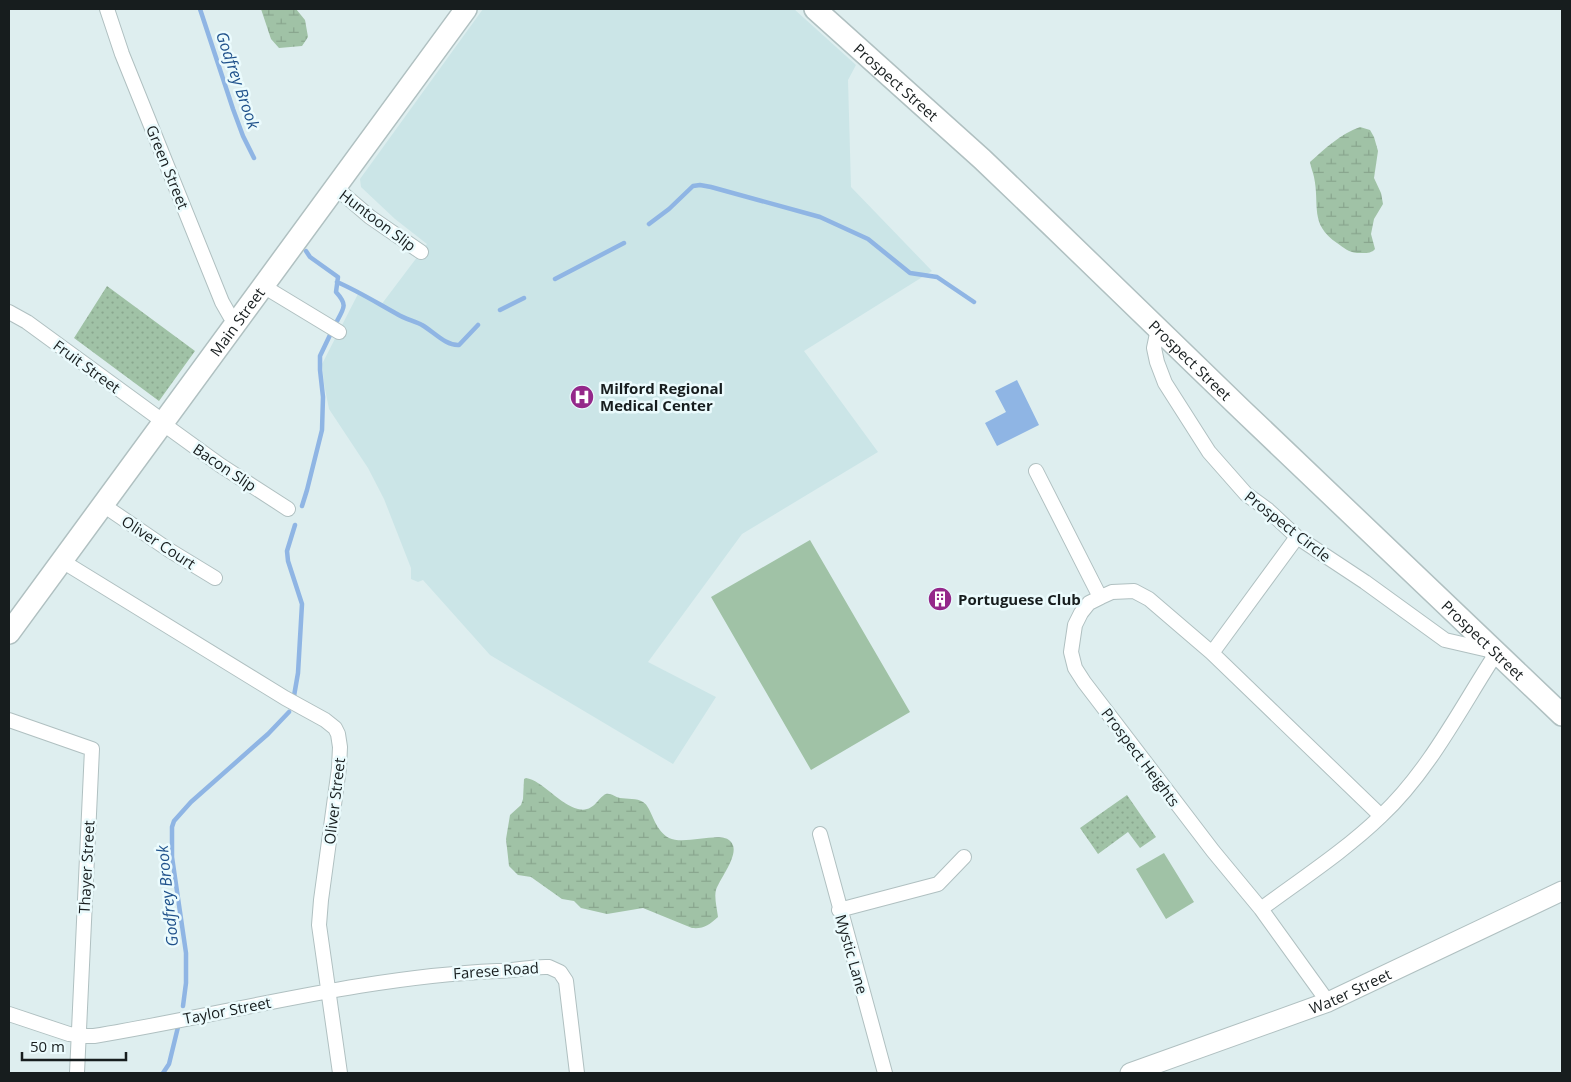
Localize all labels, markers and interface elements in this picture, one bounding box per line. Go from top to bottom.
water label: Godfrey Brook [211,28,265,133]
street label: Prospect Street [849,39,943,125]
street label: Green Street [142,122,194,212]
street label: Huntoon Slip [336,185,420,255]
street label: Main Street [205,283,269,360]
street label: Prospect Street [1145,315,1236,405]
street label: Fruit Street [50,335,124,397]
place label: Milford Regional Medical Center [600,378,723,415]
hospital icon: Milford Regional Medical Center [569,384,595,410]
street label: Bacon Slip [189,438,261,496]
street label: Prospect Circle [1241,486,1335,566]
street label: Oliver Court [118,511,200,573]
building icon: Portuguese Club [927,586,953,612]
place label: Portuguese Club [958,589,1081,609]
street label: Prospect Street [1437,596,1529,684]
street label: Prospect Heights [1097,704,1185,810]
street label: Oliver Street [319,757,349,845]
street label: Thayer Street [74,820,98,914]
water label: Godfrey Brook [151,843,183,948]
street label: Mystic Lane [831,912,873,996]
street label: Farese Road [452,957,540,983]
street label: Water Street [1306,964,1394,1018]
street label: Taylor Street [181,992,273,1028]
scale bar [22,1030,126,1062]
text: 50 m [30,1036,65,1056]

